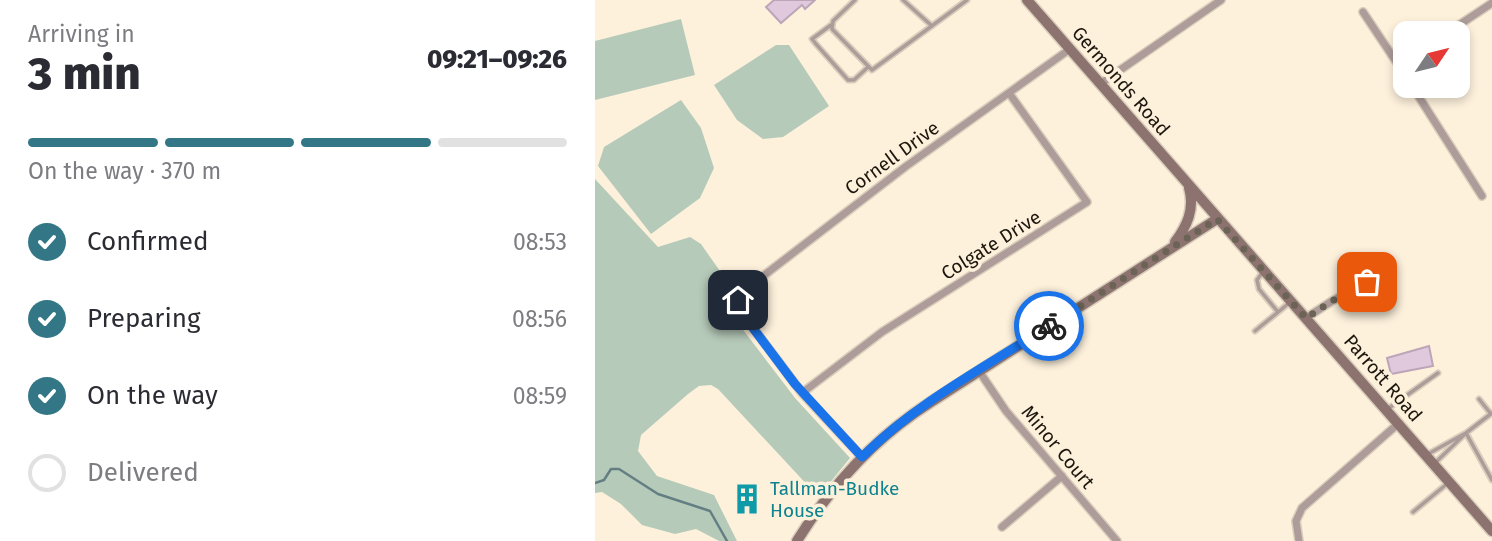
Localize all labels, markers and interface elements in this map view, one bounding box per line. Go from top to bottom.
text: Arriving in [28,20,135,48]
north arrow [1393,21,1470,98]
map controls [1393,21,1470,98]
street label: Germonds Road [1067,22,1175,140]
text: 09:21–09:26 [427,44,567,75]
text: 3 min [28,46,141,101]
street label: Cornell Drive [840,116,944,200]
text: On the way · 370 m [28,157,221,185]
street label: Colgate Drive [937,205,1045,285]
icon: check [28,223,66,261]
text: Confirmed [87,226,208,257]
text: 08:53 [513,228,567,256]
pin [1337,252,1397,312]
icon: bag [1348,263,1386,301]
pin [708,270,768,330]
icon: home [719,281,757,319]
courier [1014,291,1084,361]
icon: check [28,300,66,338]
text: Preparing [87,303,200,334]
text: 08:56 [512,305,567,333]
icon: bike [1030,307,1068,345]
street label: Parrott Road [1339,330,1427,426]
icon: check [28,377,66,415]
text: On the way [87,380,218,411]
text: 08:59 [513,382,567,410]
street label: Minor Court [1017,401,1099,493]
text: Delivered [87,457,199,488]
place label: Tallman-Budke House [770,477,899,522]
building icon: Tallman-Budke House [730,482,764,516]

